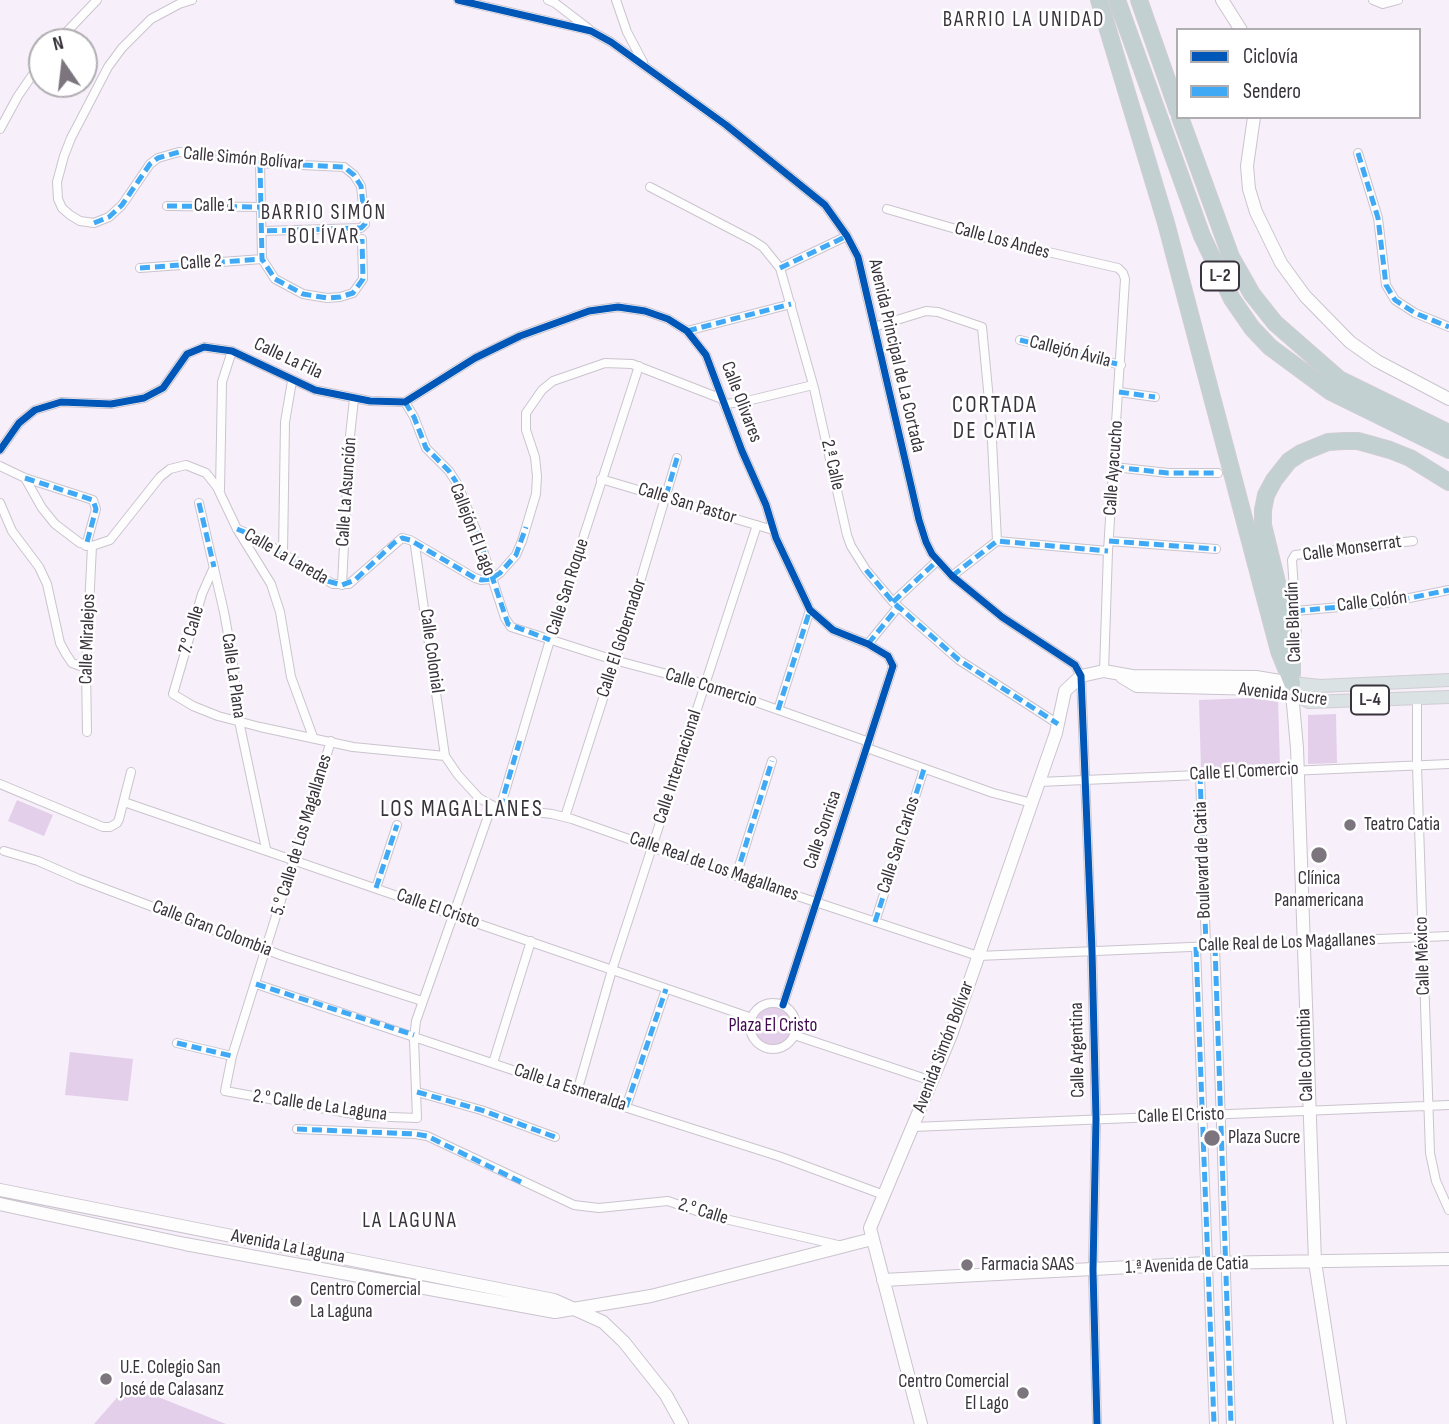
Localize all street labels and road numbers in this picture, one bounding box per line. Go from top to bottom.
street label: Calle Simón Bolívar [182,142,304,176]
street label: Calle 1 [194,195,234,217]
street label: Calle Los Andes [952,217,1052,265]
street label: Calle 2 [179,250,223,276]
street label: Avenida Principal de La Cortada [863,257,929,455]
road number: L-2 [1201,262,1239,290]
street label: Callejón Ávila [1027,331,1113,373]
street label: Calle La Fila [250,333,326,385]
street label: Calle Olivares [715,358,767,446]
street label: Calle Ayacucho [1099,420,1129,516]
street label: Calle La Asunción [332,437,362,547]
street label: 2.ª Calle [815,438,849,492]
street label: Calle San Pastor [635,478,739,530]
street label: Callejón El Lago [444,480,500,580]
street label: Calle La Lareda [240,524,332,590]
street label: Calle Monserrat [1301,531,1403,567]
street label: Calle San Roque [542,536,594,638]
street label: Calle El Gobernador [592,576,652,700]
street label: Calle Blandín [1281,581,1307,663]
street label: Calle Colón [1336,586,1408,618]
street label: Calle Miralejos [75,593,101,685]
street label: 7.° Calle [174,603,210,657]
street label: Calle Colonial [414,607,448,695]
street label: Calle La Plana [216,632,250,720]
street label: Calle Comercio [662,663,760,713]
street label: Avenida Sucre [1237,678,1329,712]
road number: L-4 [1351,686,1389,714]
street label: Calle Internacional [649,707,707,827]
street label: 5.° Calle de Los Magallanes [267,752,337,918]
street label: Calle El Comercio [1189,758,1299,786]
street label: Calle Sonrisa [799,788,847,872]
street label: Calle San Carlos [873,794,925,896]
street label: Boulevard de Catia [1190,801,1216,919]
street label: Calle Real de Los Magallanes [626,827,802,907]
street label: Calle El Cristo [393,884,483,934]
street label: Calle Gran Colombia [149,896,275,962]
street label: Calle México [1410,916,1436,996]
street label: Calle Real de Los Magallanes [1198,929,1376,957]
street label: Avenida Simón Bolívar [908,978,980,1116]
street label: Calle Argentina [1066,1002,1090,1098]
street label: Calle Colombia [1293,1008,1319,1102]
street label: Calle La Esmeralda [511,1059,629,1117]
street label: 2.° Calle de La Laguna [251,1085,389,1127]
street label: Calle El Cristo [1137,1103,1225,1129]
street label: 2.° Calle [675,1194,731,1230]
street label: Avenida La Laguna [229,1225,347,1269]
street label: 1.ª Avenida de Catia [1125,1252,1249,1280]

